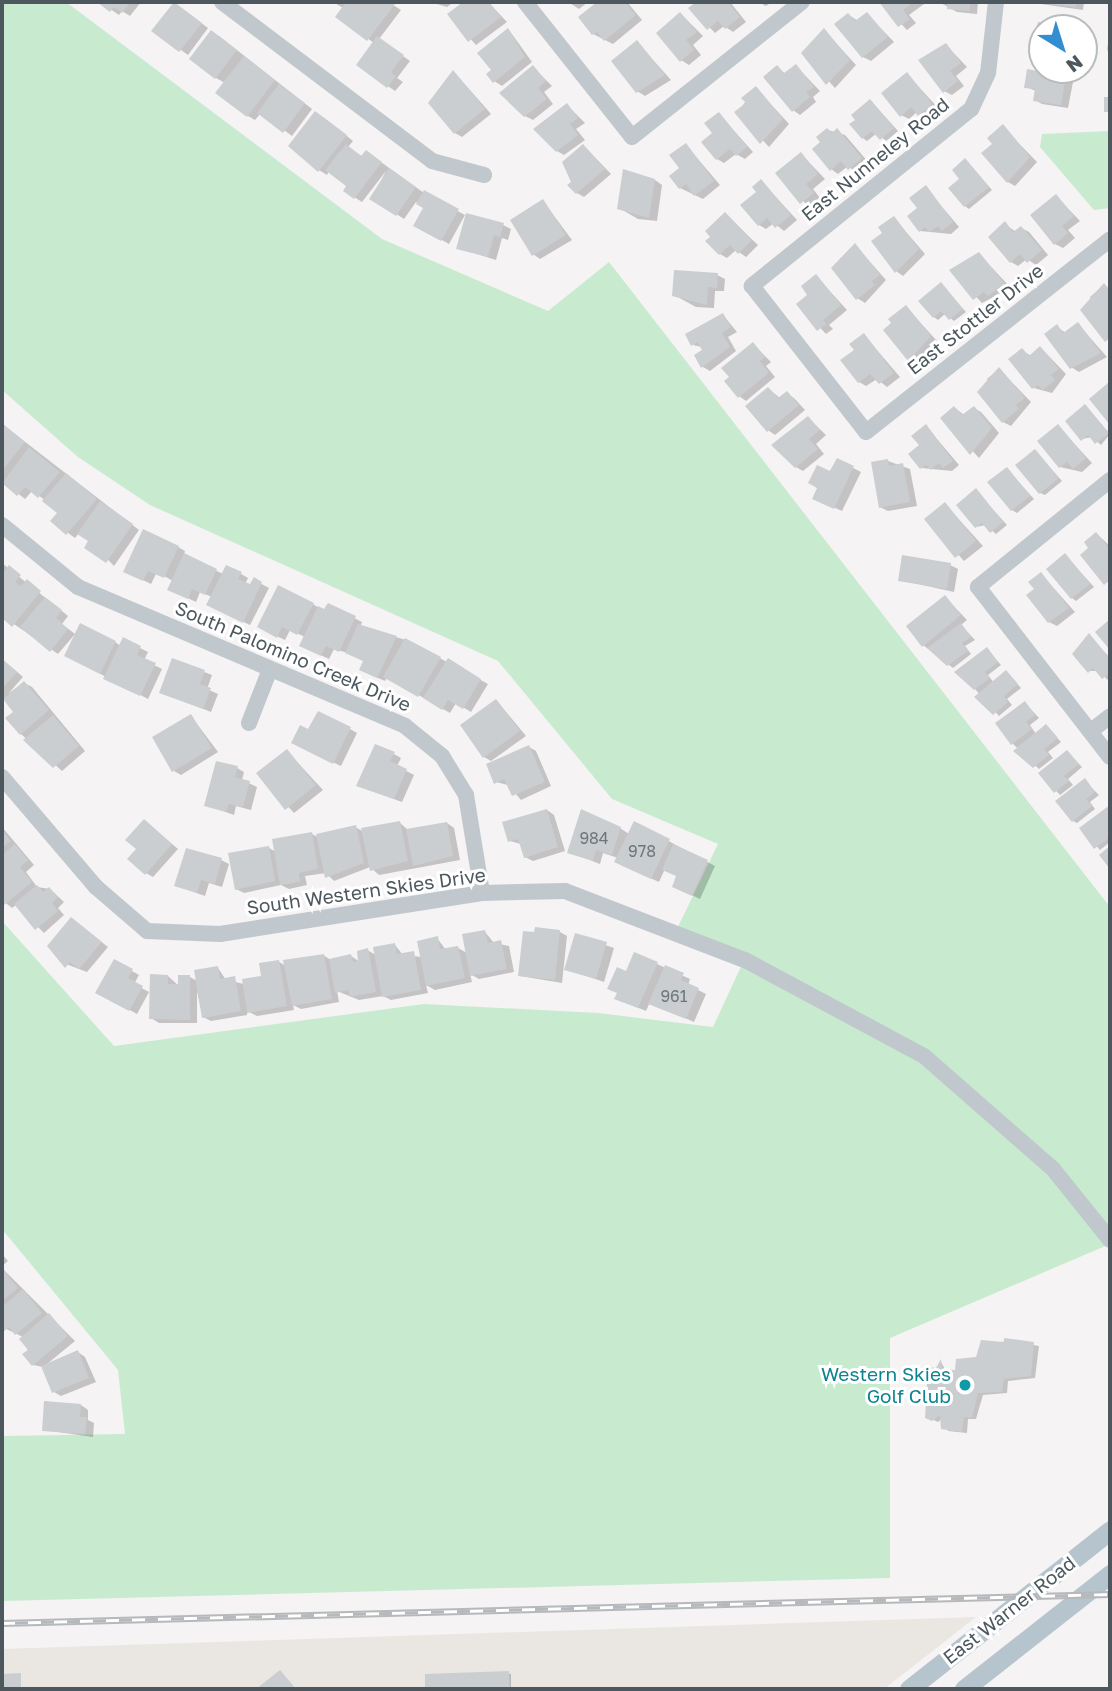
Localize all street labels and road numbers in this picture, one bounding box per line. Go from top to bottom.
street label: East Nunneley Road [797,92,953,226]
street label: East Stottler Drive [902,259,1048,379]
street label: South Palomino Creek Drive [172,596,414,716]
street label: South Western Skies Drive [245,863,487,919]
street label: East Warner Road [938,1551,1080,1669]

